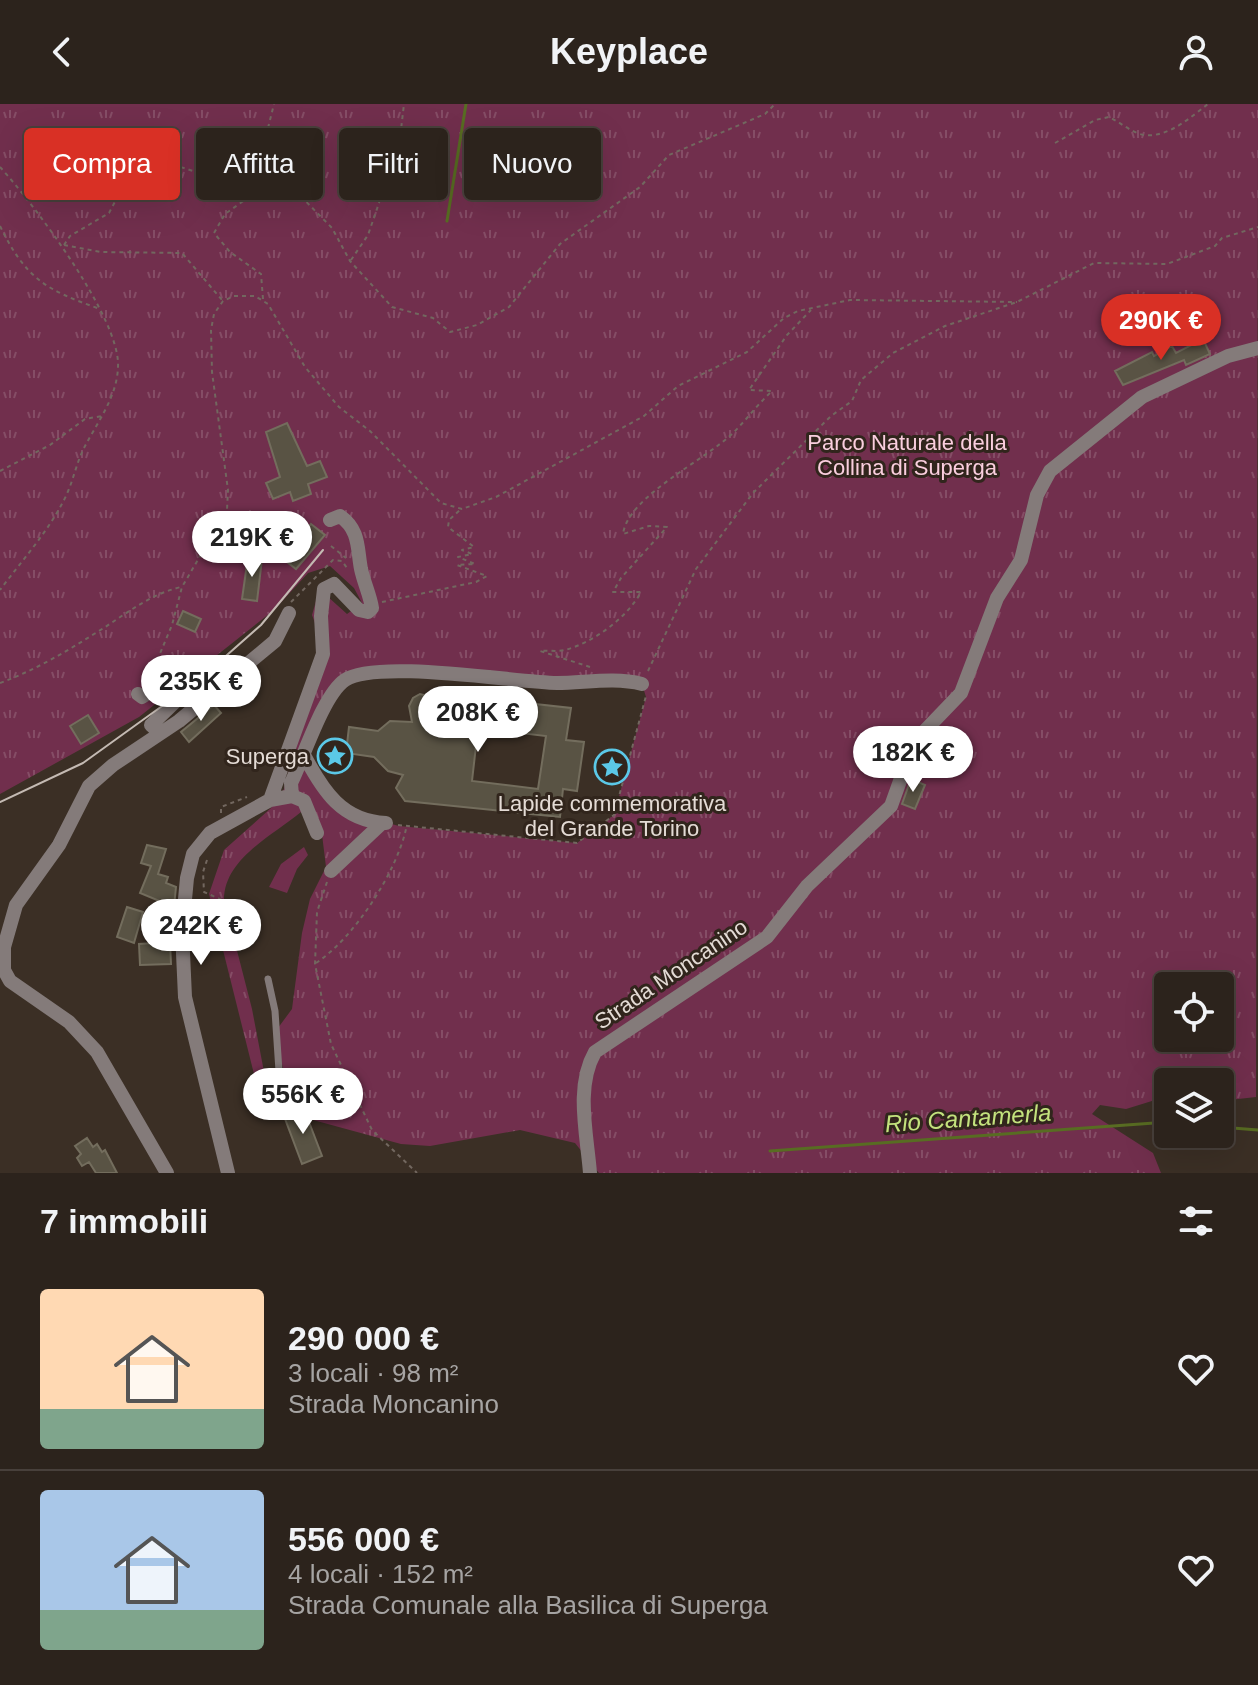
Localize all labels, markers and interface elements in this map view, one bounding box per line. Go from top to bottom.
icon: back [40,30,84,74]
icon: person [1174,30,1218,74]
text: Keyplace [550,31,708,72]
chip: Compra [24,128,180,200]
chip: Affitta [196,128,323,200]
chip: Filtri [339,128,448,200]
chip: Nuovo [464,128,601,200]
pin: 290K € [1096,294,1226,362]
text: 290K € [1119,305,1203,335]
park label: Parco Naturale della Collina di Superga [807,430,1007,480]
pin: 219K € [187,511,317,579]
text: 219K € [210,522,294,552]
pin: 235K € [136,655,266,723]
text: 235K € [159,666,243,696]
pin: 208K € [413,686,543,754]
text: 208K € [436,697,520,727]
pin: 182K € [848,726,978,794]
place icon: Superga [316,737,354,775]
text: 182K € [871,737,955,767]
place label: Superga [226,744,310,769]
place icon: Lapide commemorativa del Grande Torino [593,748,631,786]
place label: Lapide commemorativa del Grande Torino [498,791,727,841]
pin: 242K € [136,899,266,967]
text: 242K € [159,910,243,940]
street label: Strada Moncanino [590,914,752,1034]
map controls [1154,972,1234,1148]
button: locate [1154,972,1234,1052]
pin: 556K € [238,1068,368,1136]
button: layers [1154,1068,1234,1148]
text: 556K € [261,1079,345,1109]
water label: Rio Cantamerla [884,1099,1052,1137]
icon: filters [1174,1199,1218,1243]
text: 7 immobili [40,1202,208,1240]
text: 290 000 € [288,1319,439,1357]
icon: home [104,1321,200,1417]
icon: heart [1174,1347,1218,1391]
text: 3 locali · 98 m² [288,1358,459,1388]
text: Strada Moncanino [288,1389,499,1419]
text: 556 000 € [288,1520,439,1558]
icon: home [104,1522,200,1618]
icon: heart [1174,1548,1218,1592]
text: 4 locali · 152 m² [288,1559,473,1589]
text: Strada Comunale alla Basilica di Superga [288,1590,768,1620]

